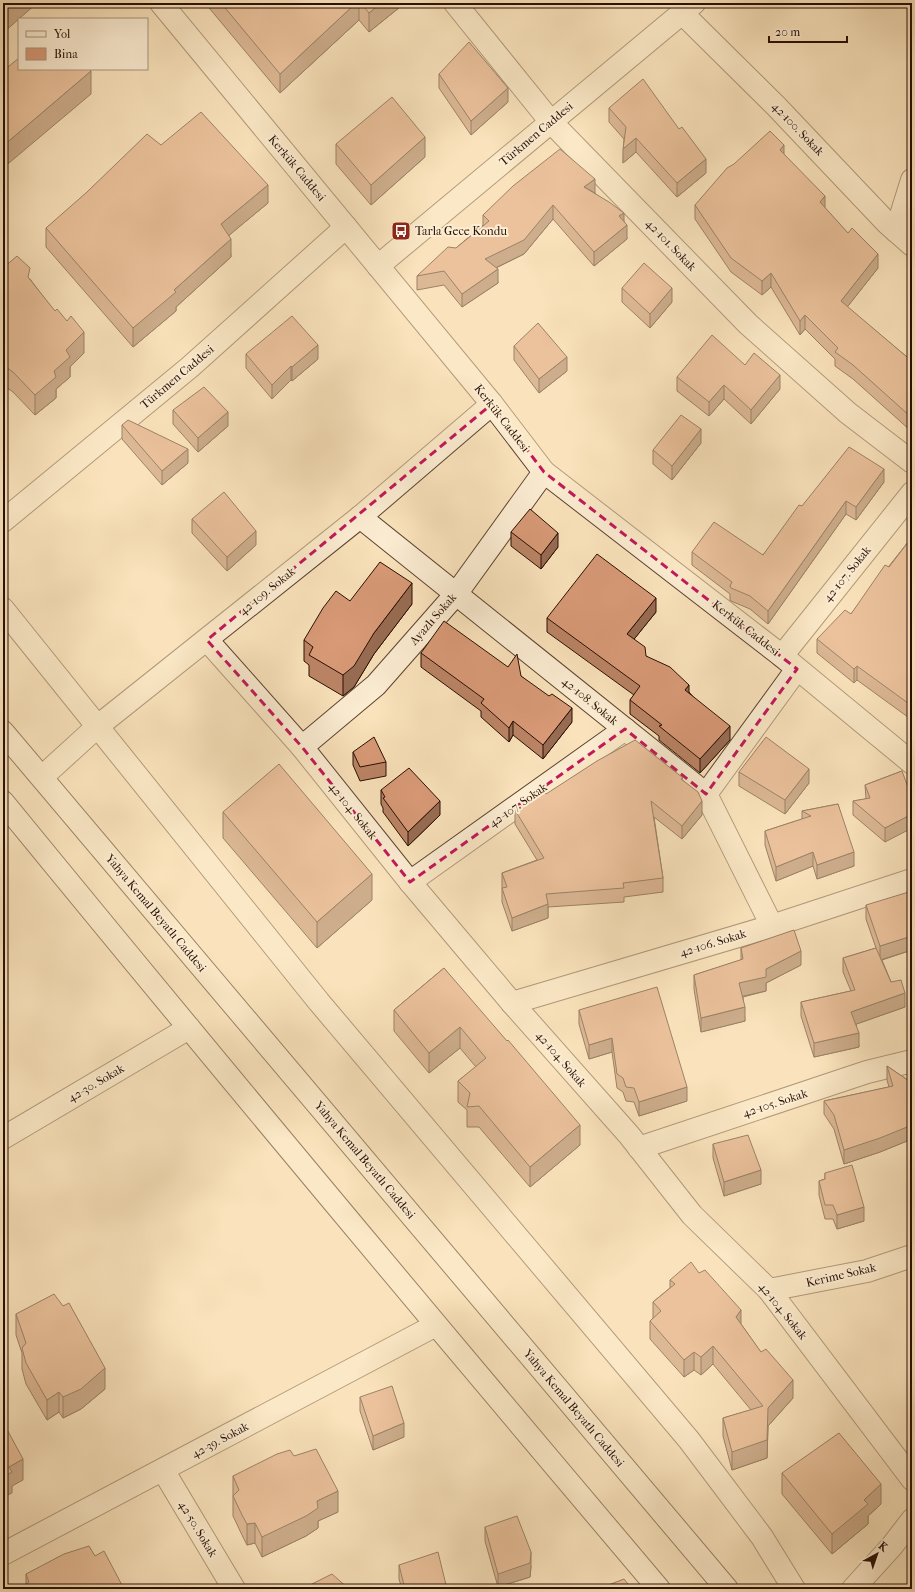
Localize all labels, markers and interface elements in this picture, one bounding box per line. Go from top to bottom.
legend [18,18,148,70]
scale bar [769,18,847,44]
text: 20 m [775,25,800,39]
text: Yol [53,27,71,41]
text: Bina [54,47,78,61]
street label: Türkmen Caddesi [496,99,576,169]
street label: 42-100. Sokak [769,99,827,159]
street label: Kerkük Caddesi [265,132,329,204]
street label: 42-101. Sokak [643,216,700,274]
bus stop icon: Tarla Gece Kondu [390,220,412,242]
place label: Tarla Gece Kondu [415,224,507,238]
street label: Türkmen Caddesi [137,342,217,412]
street label: Kerkük Caddesi [471,381,533,455]
street label: 42-107. Sokak [820,543,874,605]
street label: 42-109. Sokak [236,564,299,618]
street label: Ayazlı Sokak [406,590,460,648]
street label: Kerkük Caddesi [709,597,783,659]
street label: 42-108. Sokak [559,674,622,728]
street label: 42-107. Sokak [486,779,550,830]
street label: 42-104. Sokak [326,780,381,843]
street label: Yahya Kemal Beyatlı Caddesi [102,851,210,975]
street label: 42-106. Sokak [678,926,749,960]
street label: 42-104. Sokak [533,1028,590,1090]
street label: 42-30. Sokak [65,1061,127,1105]
street label: 42-105. Sokak [741,1086,810,1120]
street label: Yahya Kemal Beyatlı Caddesi [311,1098,419,1222]
street label: Kerime Sokak [805,1260,878,1290]
street label: 42-104. Sokak [756,1280,811,1343]
street label: Yahya Kemal Beyatlı Caddesi [520,1346,628,1470]
street label: 42-39. Sokak [189,1419,252,1461]
street label: 42-50. Sokak [176,1498,221,1560]
north arrow [857,1534,897,1574]
text: K [876,1539,891,1555]

